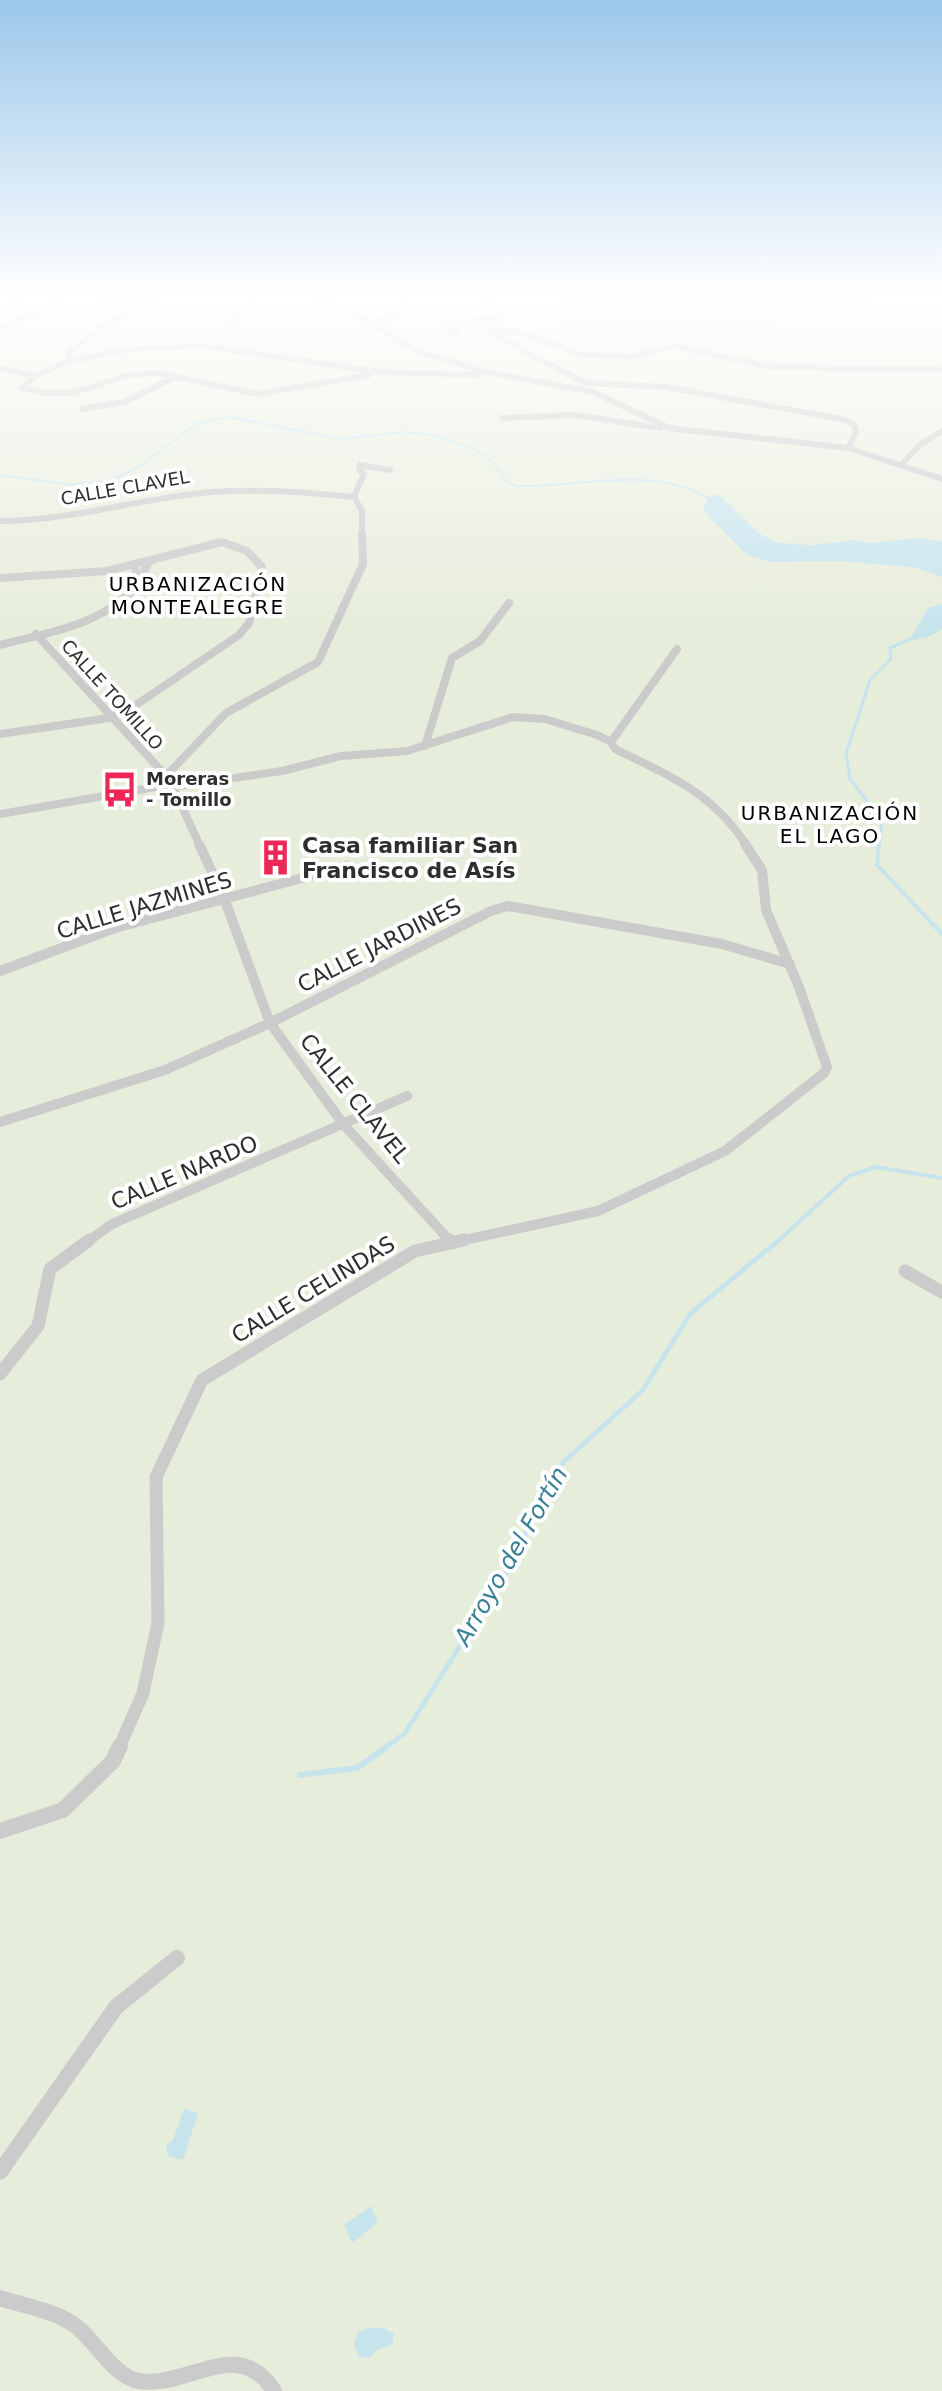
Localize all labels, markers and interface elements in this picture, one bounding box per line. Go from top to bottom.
street label: CALLE CLAVEL [59,466,191,509]
district label: URBANIZACIÓN MONTEALEGRE [109,572,287,619]
street label: CALLE TOMILLO [57,635,168,754]
place label: Moreras - Tomillo [146,768,232,810]
bus stop icon: Moreras - Tomillo [101,770,139,808]
district label: URBANIZACIÓN EL LAGO [741,801,919,848]
place label: Casa familiar San Francisco de Asís [302,833,518,883]
building icon: Casa familiar San Francisco de Asís [257,839,295,877]
street label: CALLE JAZMINES [54,867,235,944]
street label: CALLE JARDINES [293,893,465,997]
street label: CALLE CLAVEL [295,1029,415,1168]
street label: CALLE NARDO [107,1130,261,1215]
street label: CALLE CELINDAS [227,1231,399,1348]
water label: Arroyo del Fortín [448,1462,573,1652]

